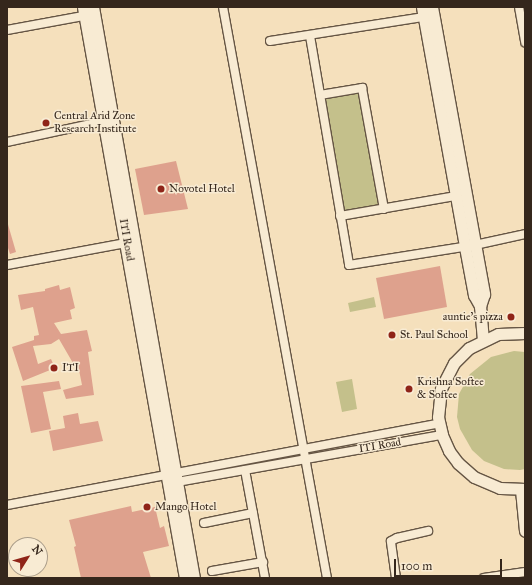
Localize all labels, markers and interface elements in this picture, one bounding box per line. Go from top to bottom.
place label: Central Arid Zone Research Institute [54,110,136,136]
marker: Central Arid Zone Research Institute [41,118,51,128]
place label: Novotel Hotel [169,182,235,196]
marker: Novotel Hotel [156,184,166,194]
street label: ITI Road [116,218,136,262]
place label: auntie's pizza [443,310,503,324]
marker: auntie's pizza [506,312,516,322]
place label: St. Paul School [400,328,468,342]
marker: St. Paul School [387,330,397,340]
place label: ITI [62,361,79,375]
marker: ITI [49,363,59,373]
place label: Krishna Softee & Softee [417,376,484,402]
marker: Krishna Softee & Softee [404,384,414,394]
street label: ITI Road [358,436,402,456]
place label: Mango Hotel [155,500,217,514]
marker: Mango Hotel [142,502,152,512]
north arrow [8,537,48,577]
text: N [29,542,45,558]
scale bar [396,551,504,577]
text: 100 m [401,559,432,573]

